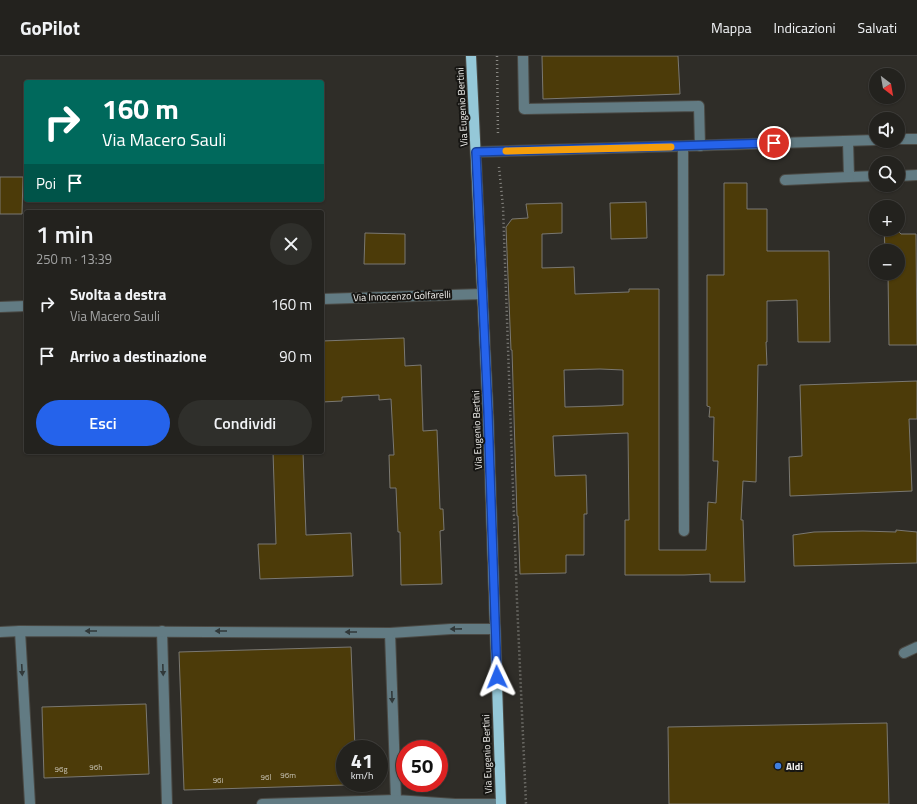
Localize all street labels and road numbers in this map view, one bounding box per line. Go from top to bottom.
street label: Via Eugenio Bertini [452,67,472,147]
street label: Via Innocenzo Golfarelli [353,287,451,305]
street label: Via Eugenio Bertini [468,390,486,470]
street label: Via Eugenio Bertini [478,714,496,794]

